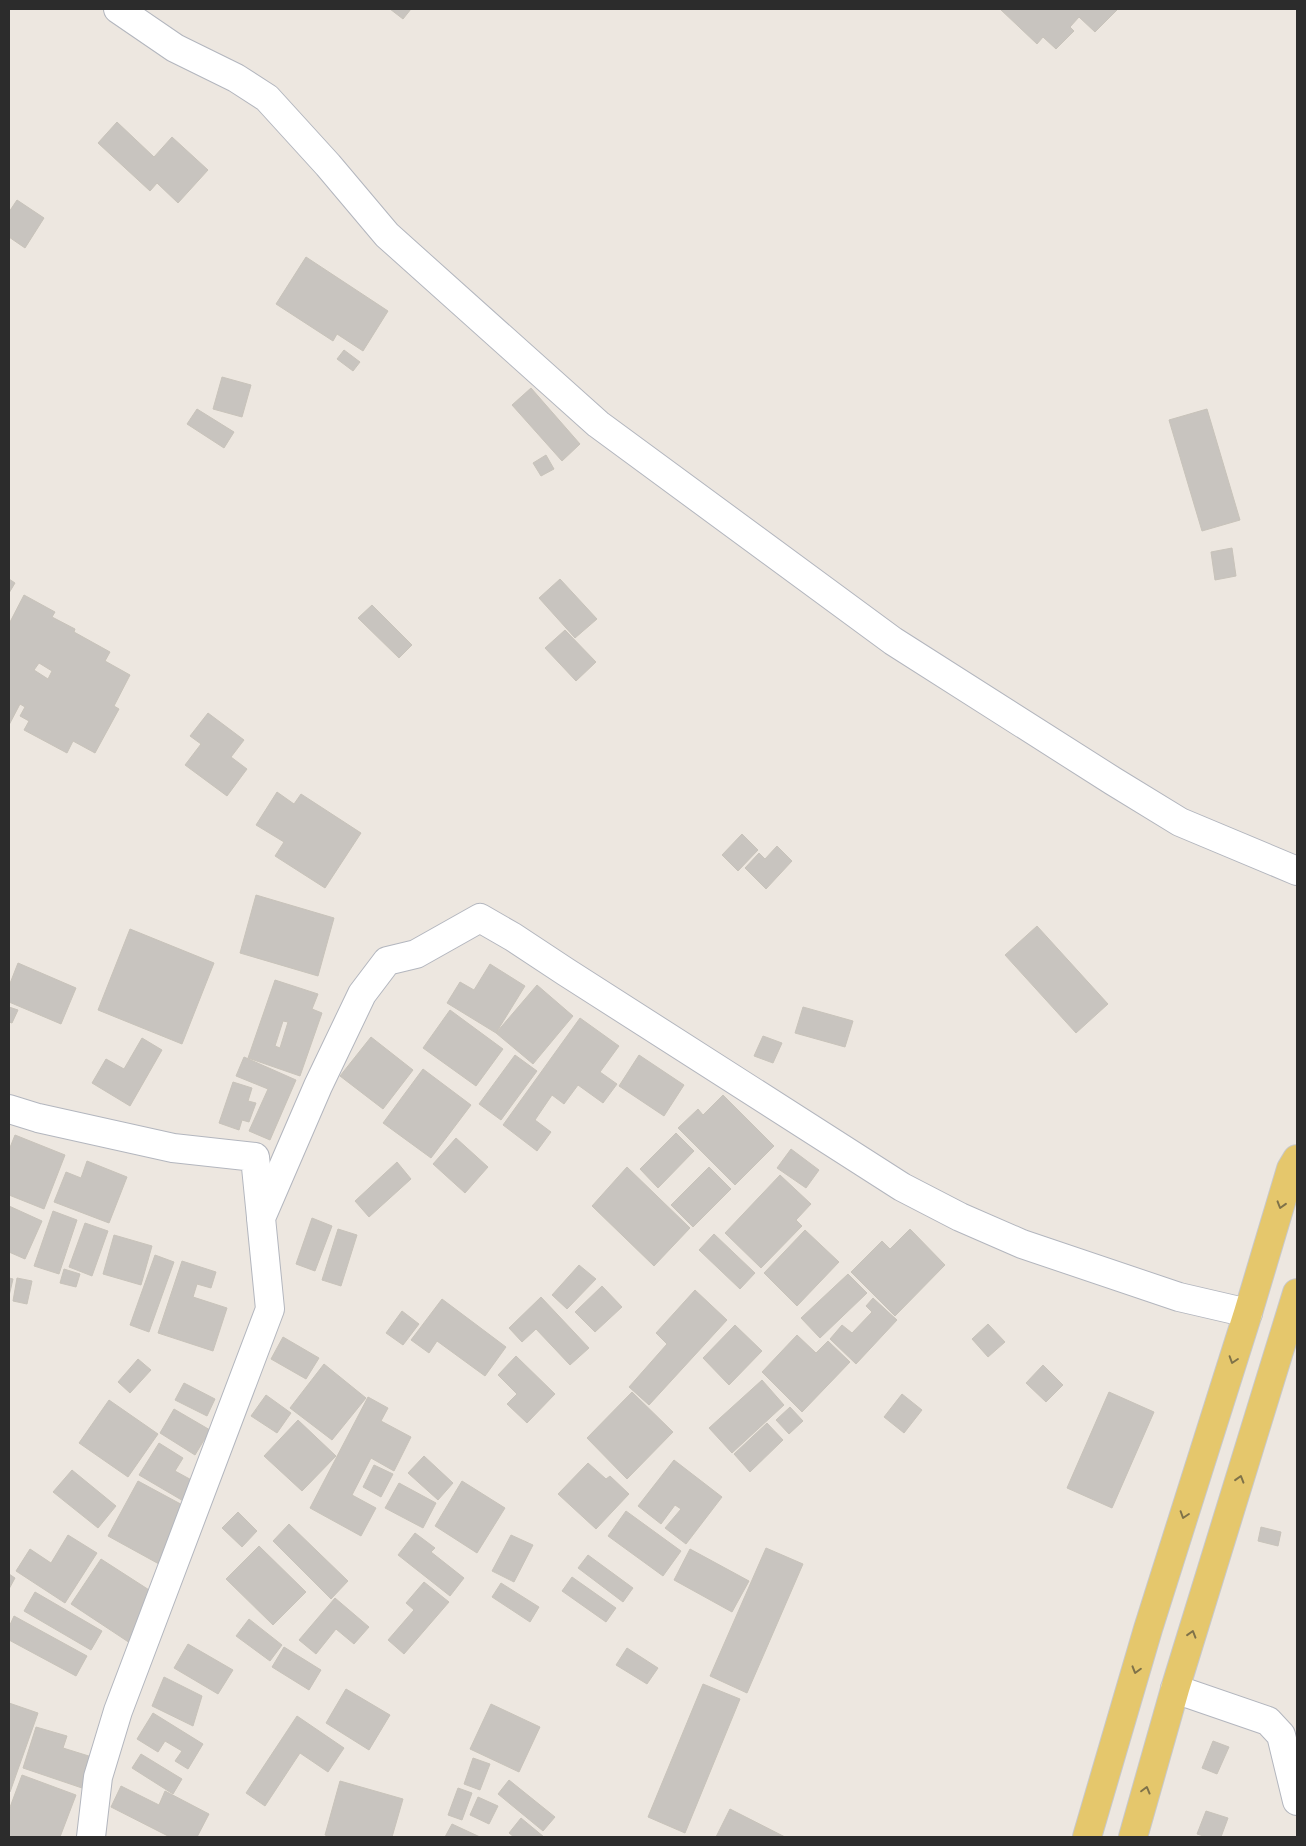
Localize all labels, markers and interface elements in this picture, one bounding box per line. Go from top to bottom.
one-way arrow [1276,1200,1286,1208]
one-way arrow [1229,1355,1239,1364]
one-way arrow [1234,1475,1244,1484]
one-way arrow [1180,1510,1190,1518]
one-way arrow [1186,1631,1196,1639]
one-way arrow [1131,1665,1141,1674]
one-way arrow [1141,1787,1151,1795]

